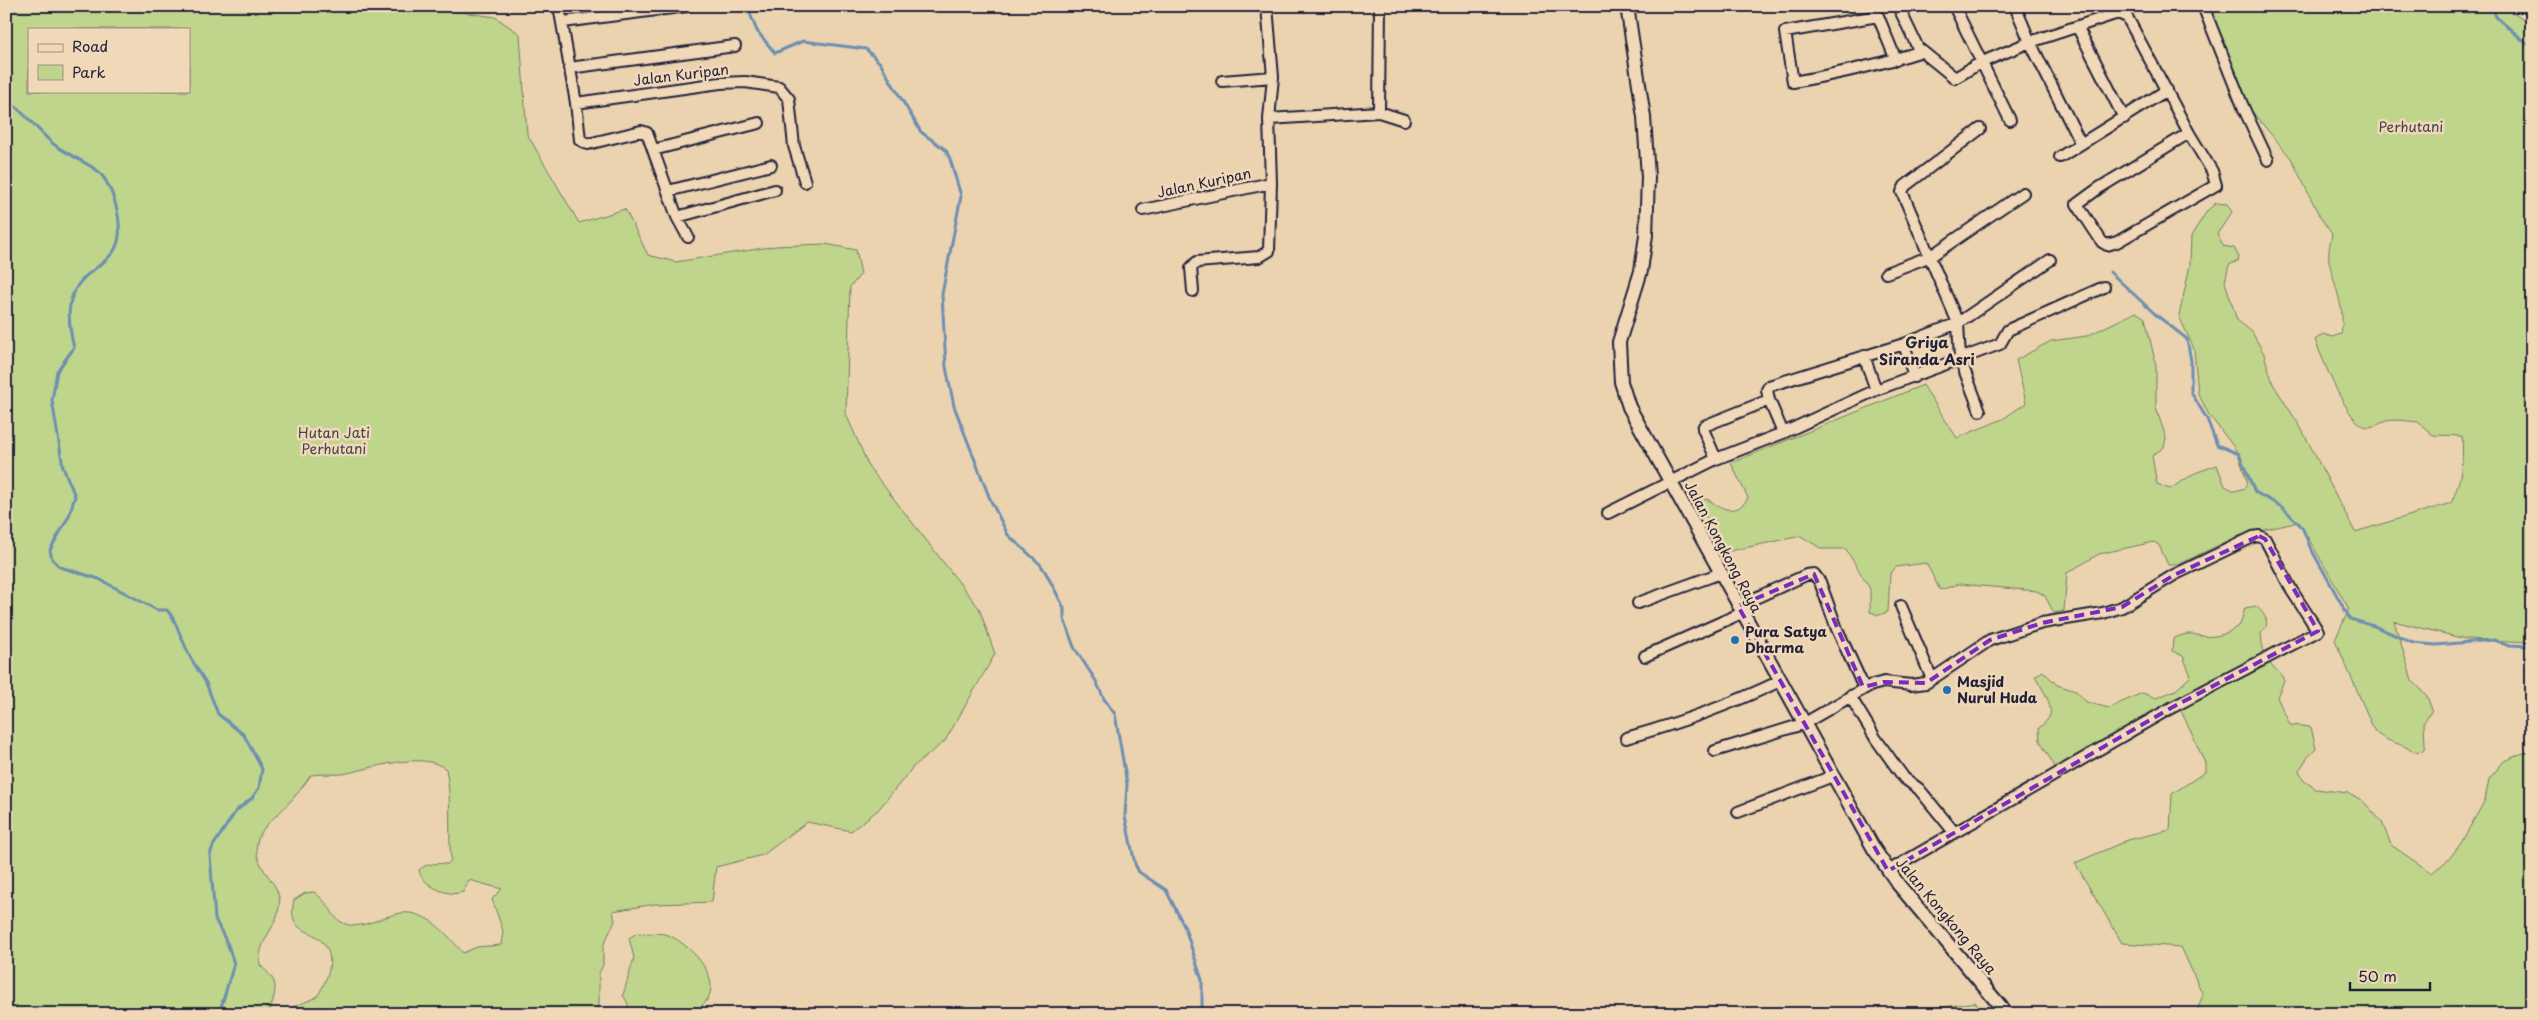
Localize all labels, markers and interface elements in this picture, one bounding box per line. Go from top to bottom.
legend [28,28,190,92]
text: Road [72,34,108,57]
street label: Jalan Kuripan [632,58,730,91]
text: Park [72,60,106,83]
park label: Perhutani [2379,116,2443,137]
street label: Jalan Kuripan [1155,162,1253,203]
district label: Griya Siranda Asri [1879,330,1975,370]
park label: Hutan Jati Perhutani [298,422,370,459]
street label: Jalan Kongkong Raya [1680,477,1767,617]
place label: Pura Satya Dharma [1745,621,1827,658]
marker: Pura Satya Dharma [1729,634,1741,646]
place label: Masjid Nurul Huda [1957,671,2038,708]
marker: Masjid Nurul Huda [1941,684,1953,696]
street label: Jalan Kongkong Raya [1891,853,2002,979]
scale bar [2350,960,2430,992]
text: 50 m [2358,964,2397,987]

